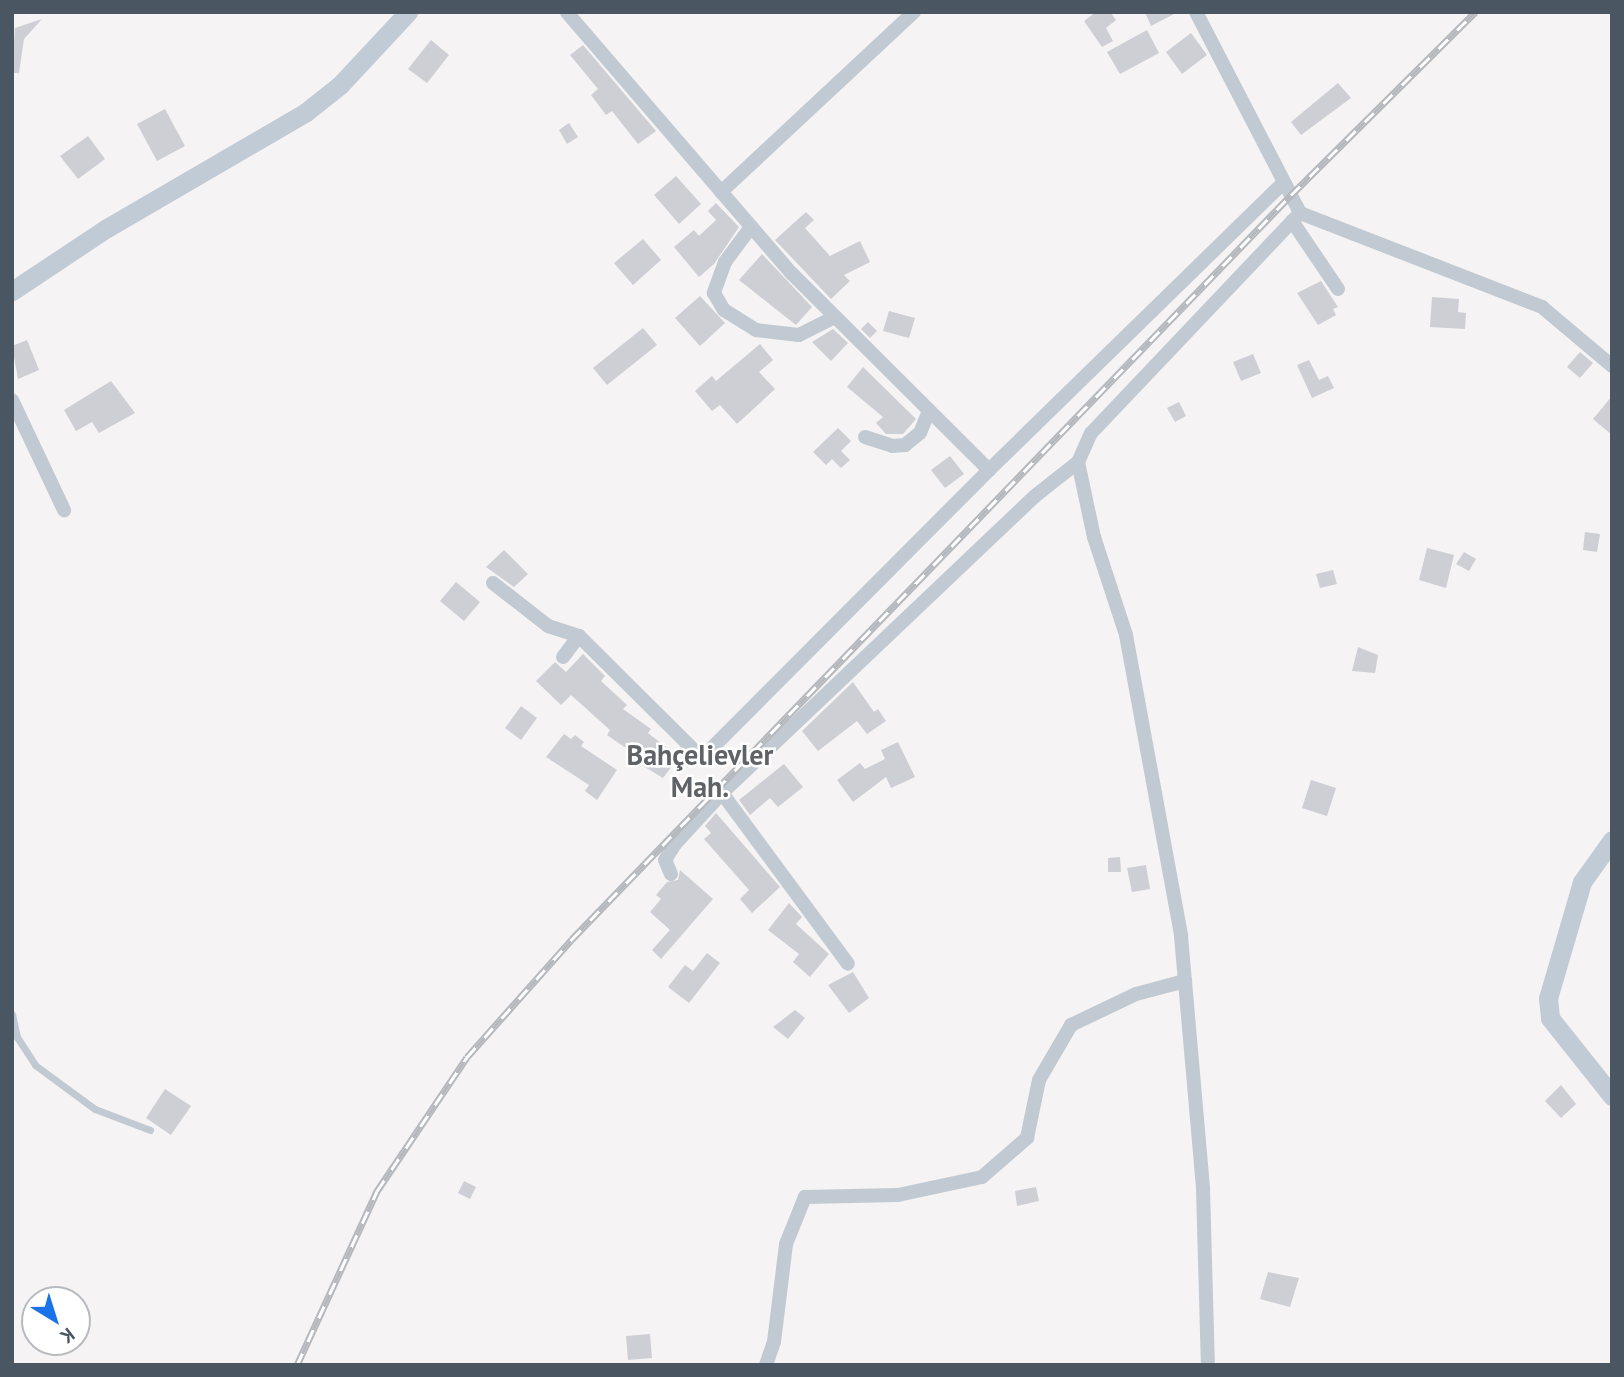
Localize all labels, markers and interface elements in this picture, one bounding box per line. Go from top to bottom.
district label: Bahçelievler Mah. [627,738,773,804]
north arrow [21,1286,91,1356]
text: K [56,1323,80,1349]

